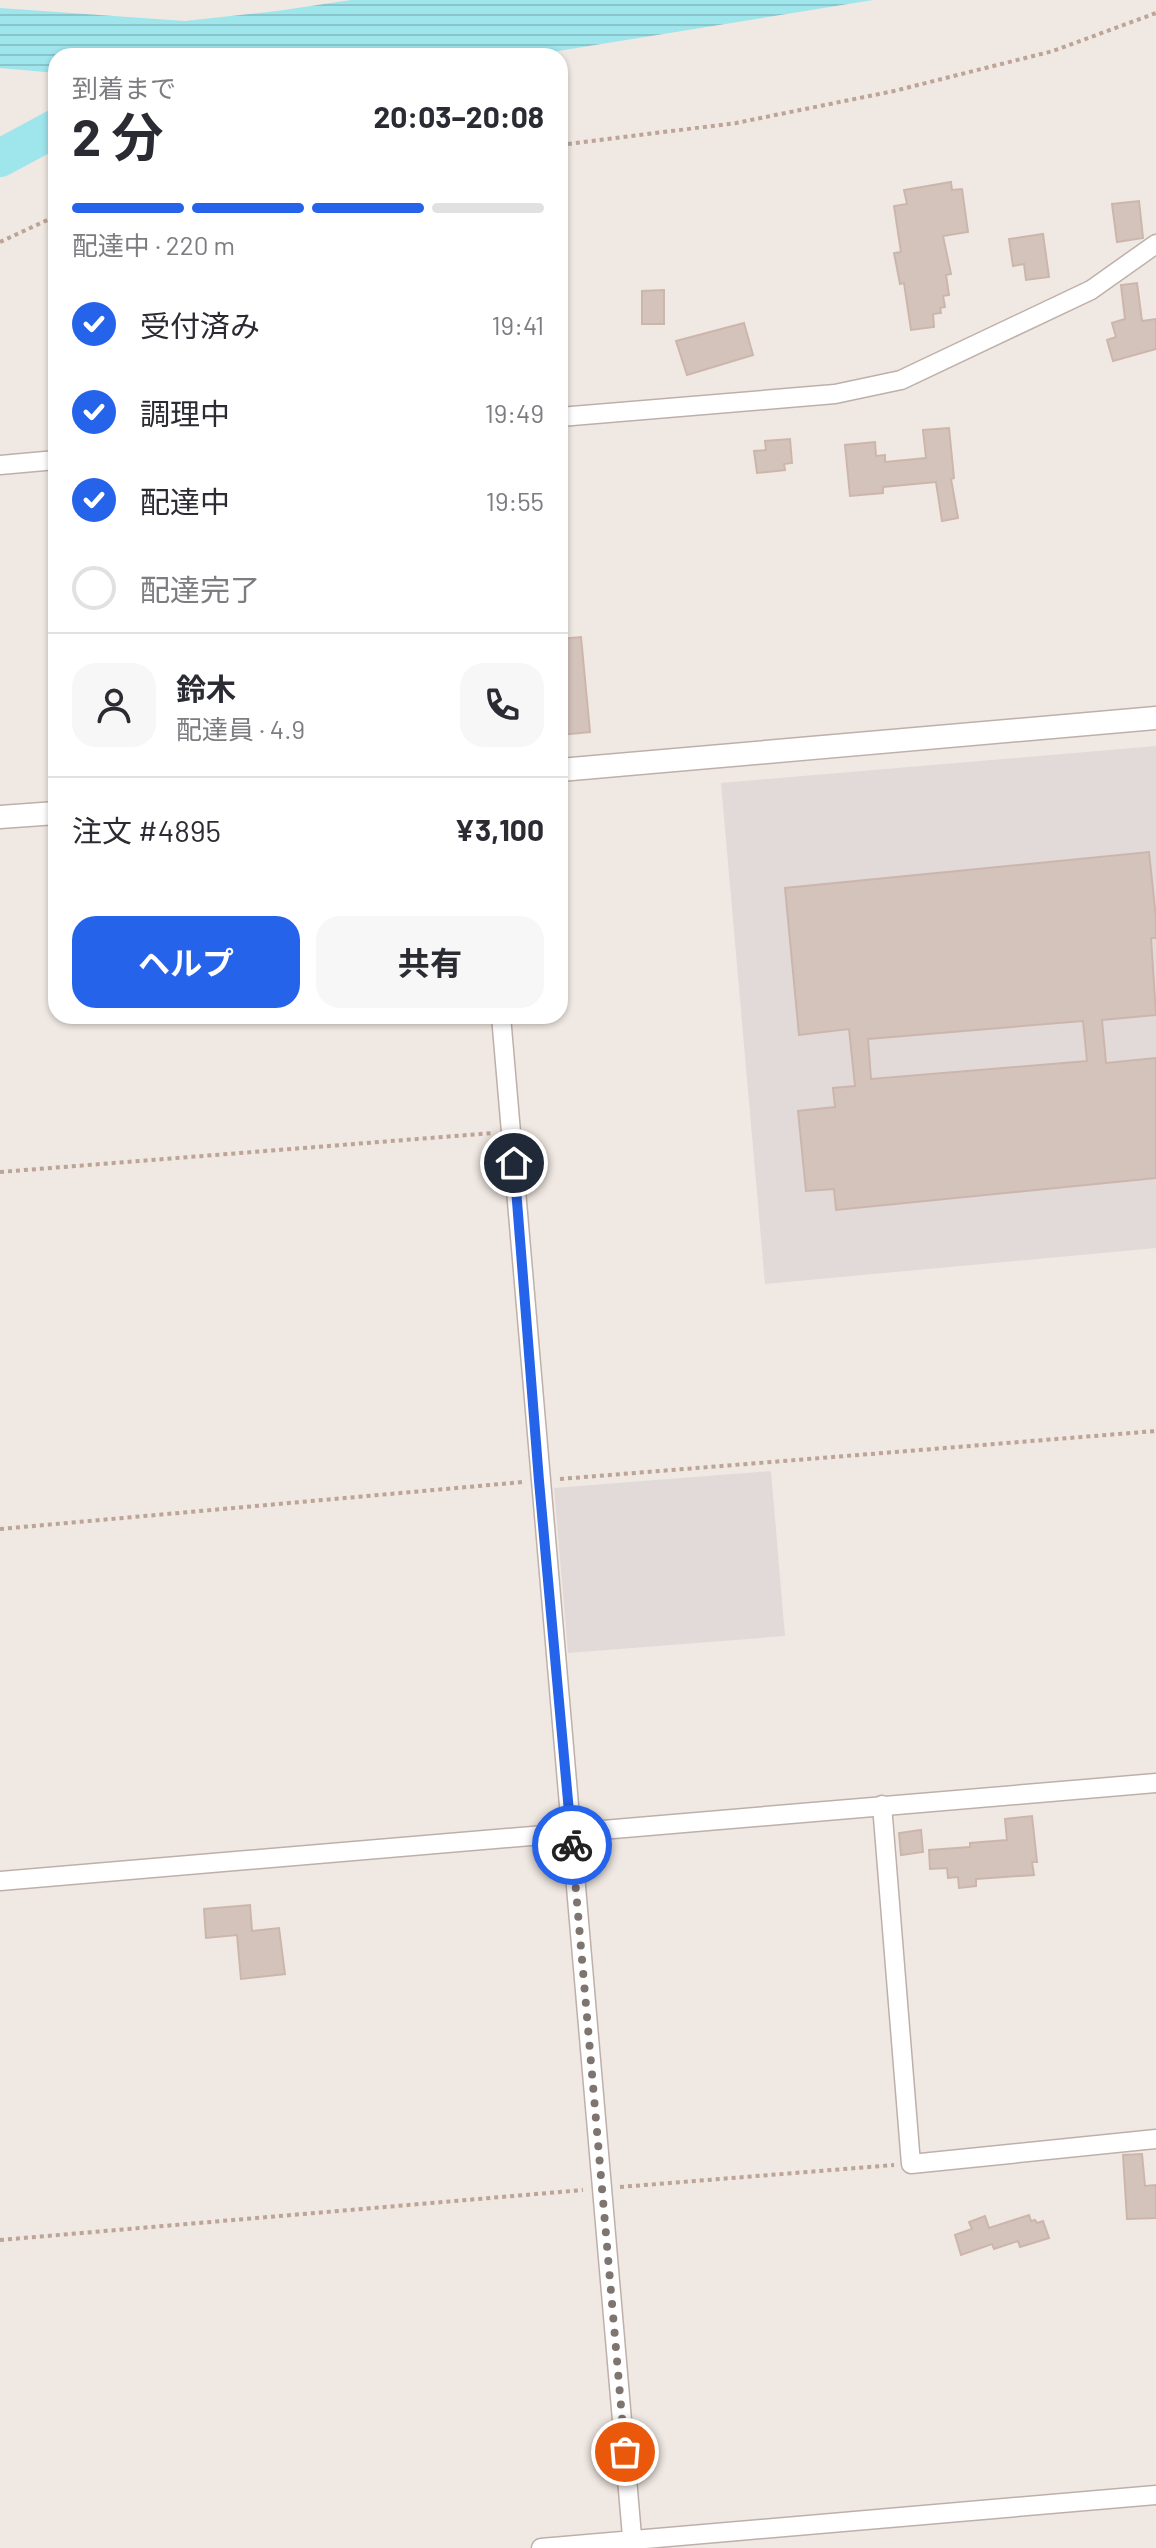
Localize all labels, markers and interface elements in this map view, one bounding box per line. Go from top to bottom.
text: 到着まで [72,72,176,103]
text: 20:03–20:08 [373,98,544,134]
text: 2 分 [72,104,164,166]
text: 配達中 · 220 m [72,229,235,260]
icon: check [72,302,116,346]
text: 受付済み [140,307,260,343]
text: 19:41 [492,309,544,340]
icon: check [72,390,116,434]
text: 調理中 [140,395,230,431]
text: 19:49 [485,397,544,428]
icon: check [72,478,116,522]
text: 配達中 [140,483,230,519]
text: 19:55 [486,485,544,516]
text: 配達完了 [140,571,260,607]
button: person [72,663,156,747]
button: phone [460,663,544,747]
text: 鈴木 [176,670,236,706]
text: 配達員 · 4.9 [176,713,305,744]
text: ¥3,100 [454,811,544,847]
text: 注文 #4895 [72,812,221,848]
button: ヘルプ [72,916,300,1008]
button: 共有 [316,916,544,1008]
pin [480,1129,548,1197]
icon: home [492,1141,536,1185]
courier [532,1805,612,1885]
icon: bike [550,1823,594,1867]
pin [591,2418,659,2486]
icon: bag [603,2430,647,2474]

